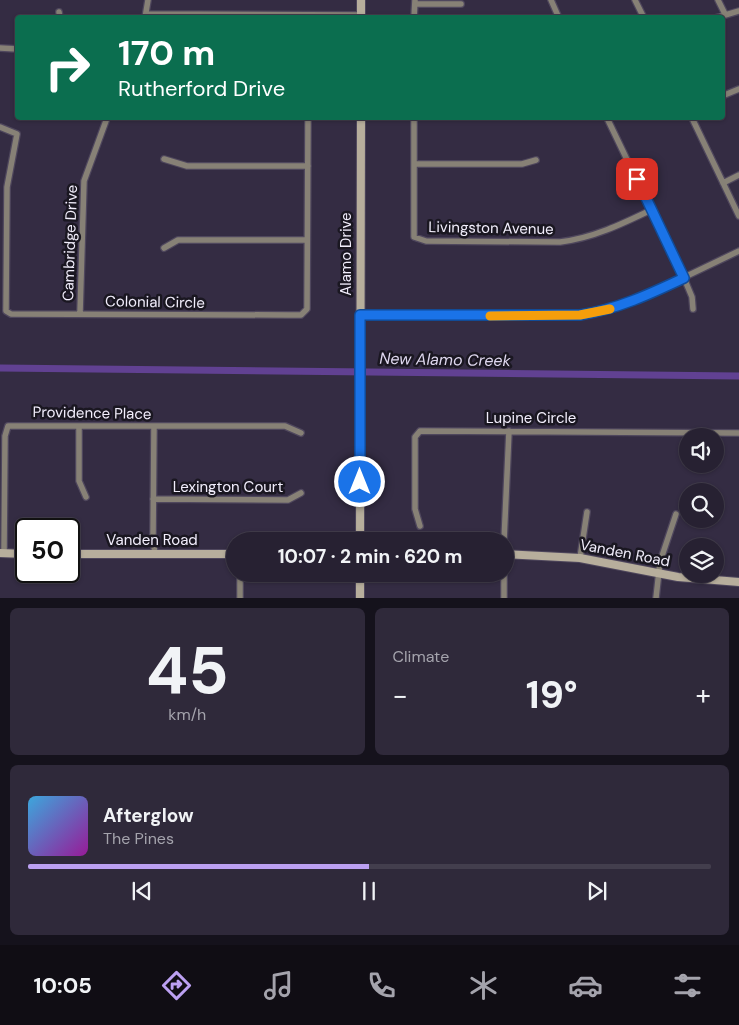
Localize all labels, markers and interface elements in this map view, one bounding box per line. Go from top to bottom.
text: 170 m [118,30,215,76]
icon: right [35,35,100,100]
text: Rutherford Drive [118,74,285,103]
pin [616,158,658,200]
icon: arrive [623,165,651,193]
street label: Cambridge Drive [58,185,82,301]
street label: Alamo Drive [336,212,356,296]
street label: Livingston Avenue [428,217,554,239]
street label: Colonial Circle [105,291,205,313]
water label: New Alamo Creek [379,348,512,371]
street label: Providence Place [32,402,152,424]
street label: Lupine Circle [486,408,576,428]
map controls [679,428,724,583]
button: sound [679,428,724,473]
position arrow [333,455,385,507]
street label: Lexington Court [173,477,283,497]
button: search [679,483,724,528]
speed limit sign: 50 [15,518,80,583]
street label: Vanden Road [106,530,198,550]
street label: Vanden Road [578,534,672,572]
button: layers [679,538,724,583]
text: 10:07 · 2 min · 620 m [278,544,462,569]
text: 45 [146,629,229,713]
text: Climate [393,646,449,667]
text: 19° [526,670,578,720]
text: − [393,677,408,714]
text: + [696,677,711,714]
text: km/h [168,704,206,725]
text: Afterglow [103,803,194,828]
text: The Pines [103,828,174,849]
icon: previous [128,877,156,905]
icon: pause [355,877,383,905]
icon: next [583,877,611,905]
icon: directions [159,968,194,1003]
icon: music [261,968,296,1003]
icon: phone [364,968,399,1003]
icon: climate [466,968,501,1003]
icon: car [568,968,603,1003]
icon: filters [670,968,705,1003]
text: 10:05 [34,971,92,1000]

